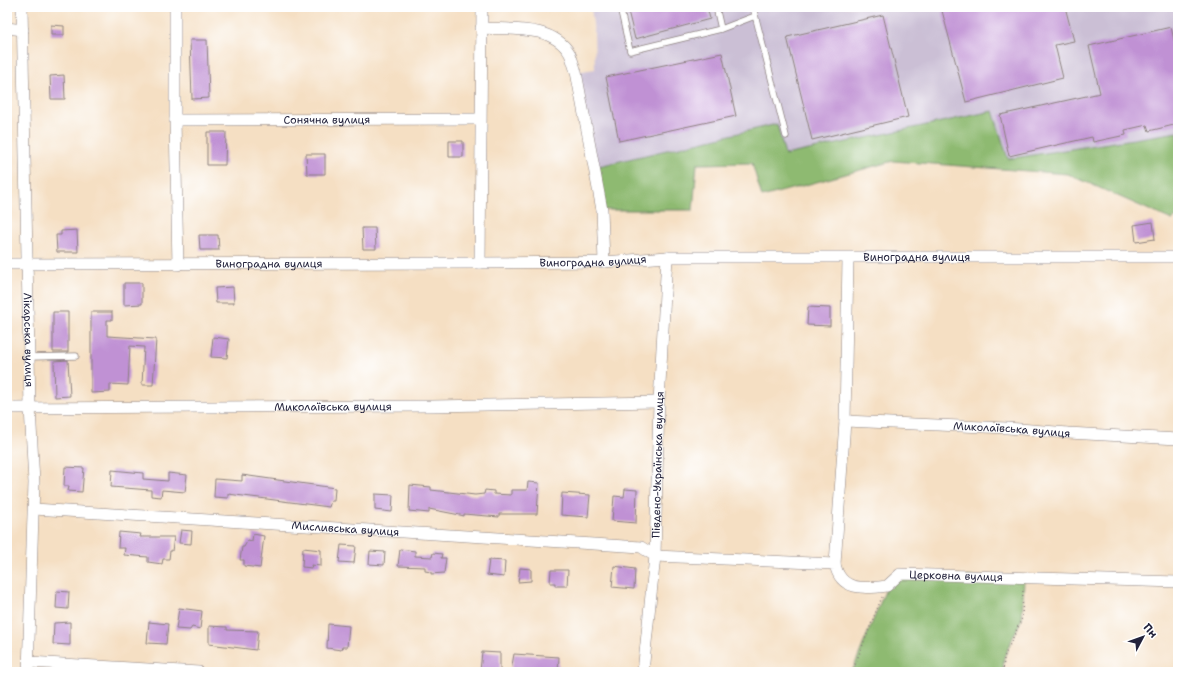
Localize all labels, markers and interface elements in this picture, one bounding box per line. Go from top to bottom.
street label: Сонячна вулиця [284,112,370,128]
street label: Виноградна вулиця [863,250,970,265]
street label: Виноградна вулиця [539,252,647,271]
street label: Виноградна вулиця [215,256,323,272]
street label: Лікарська вулиця [20,293,37,387]
street label: Південо-Українська вулиця [648,391,668,538]
street label: Миколаївська вулиця [274,399,392,415]
street label: Миколаївська вулиця [953,419,1071,441]
street label: Мисливська вулиця [291,518,400,540]
street label: Церковна вулиця [909,567,1003,585]
north arrow [1123,617,1163,657]
text: Пн [1140,620,1161,641]

